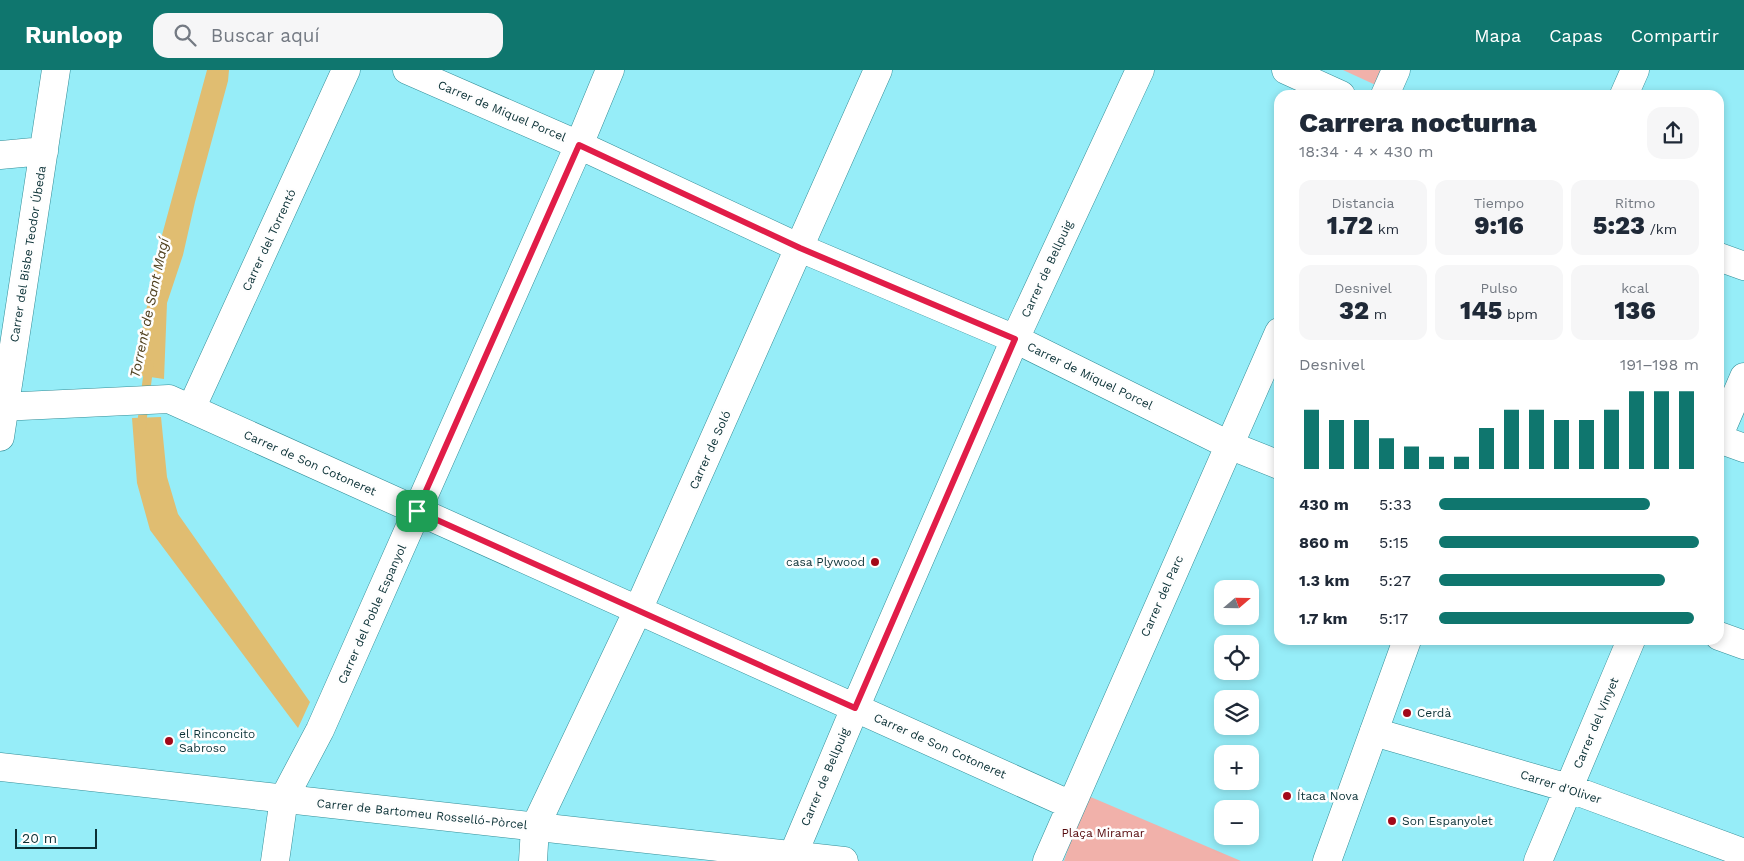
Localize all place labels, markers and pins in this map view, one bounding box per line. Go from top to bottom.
pin [396,490,438,532]
place label: casa Plywood [786,555,865,569]
marker: casa Plywood [869,556,881,568]
place label: Cerdà [1417,706,1451,720]
marker: Cerdà [1401,707,1413,719]
place label: el Rinconcito Sabroso [179,727,255,755]
marker: el Rinconcito Sabroso [163,735,175,747]
place label: Ítaca Nova [1297,789,1359,803]
marker: Ítaca Nova [1281,790,1293,802]
place label: Son Espanyolet [1402,814,1493,828]
marker: Son Espanyolet [1386,815,1398,827]

